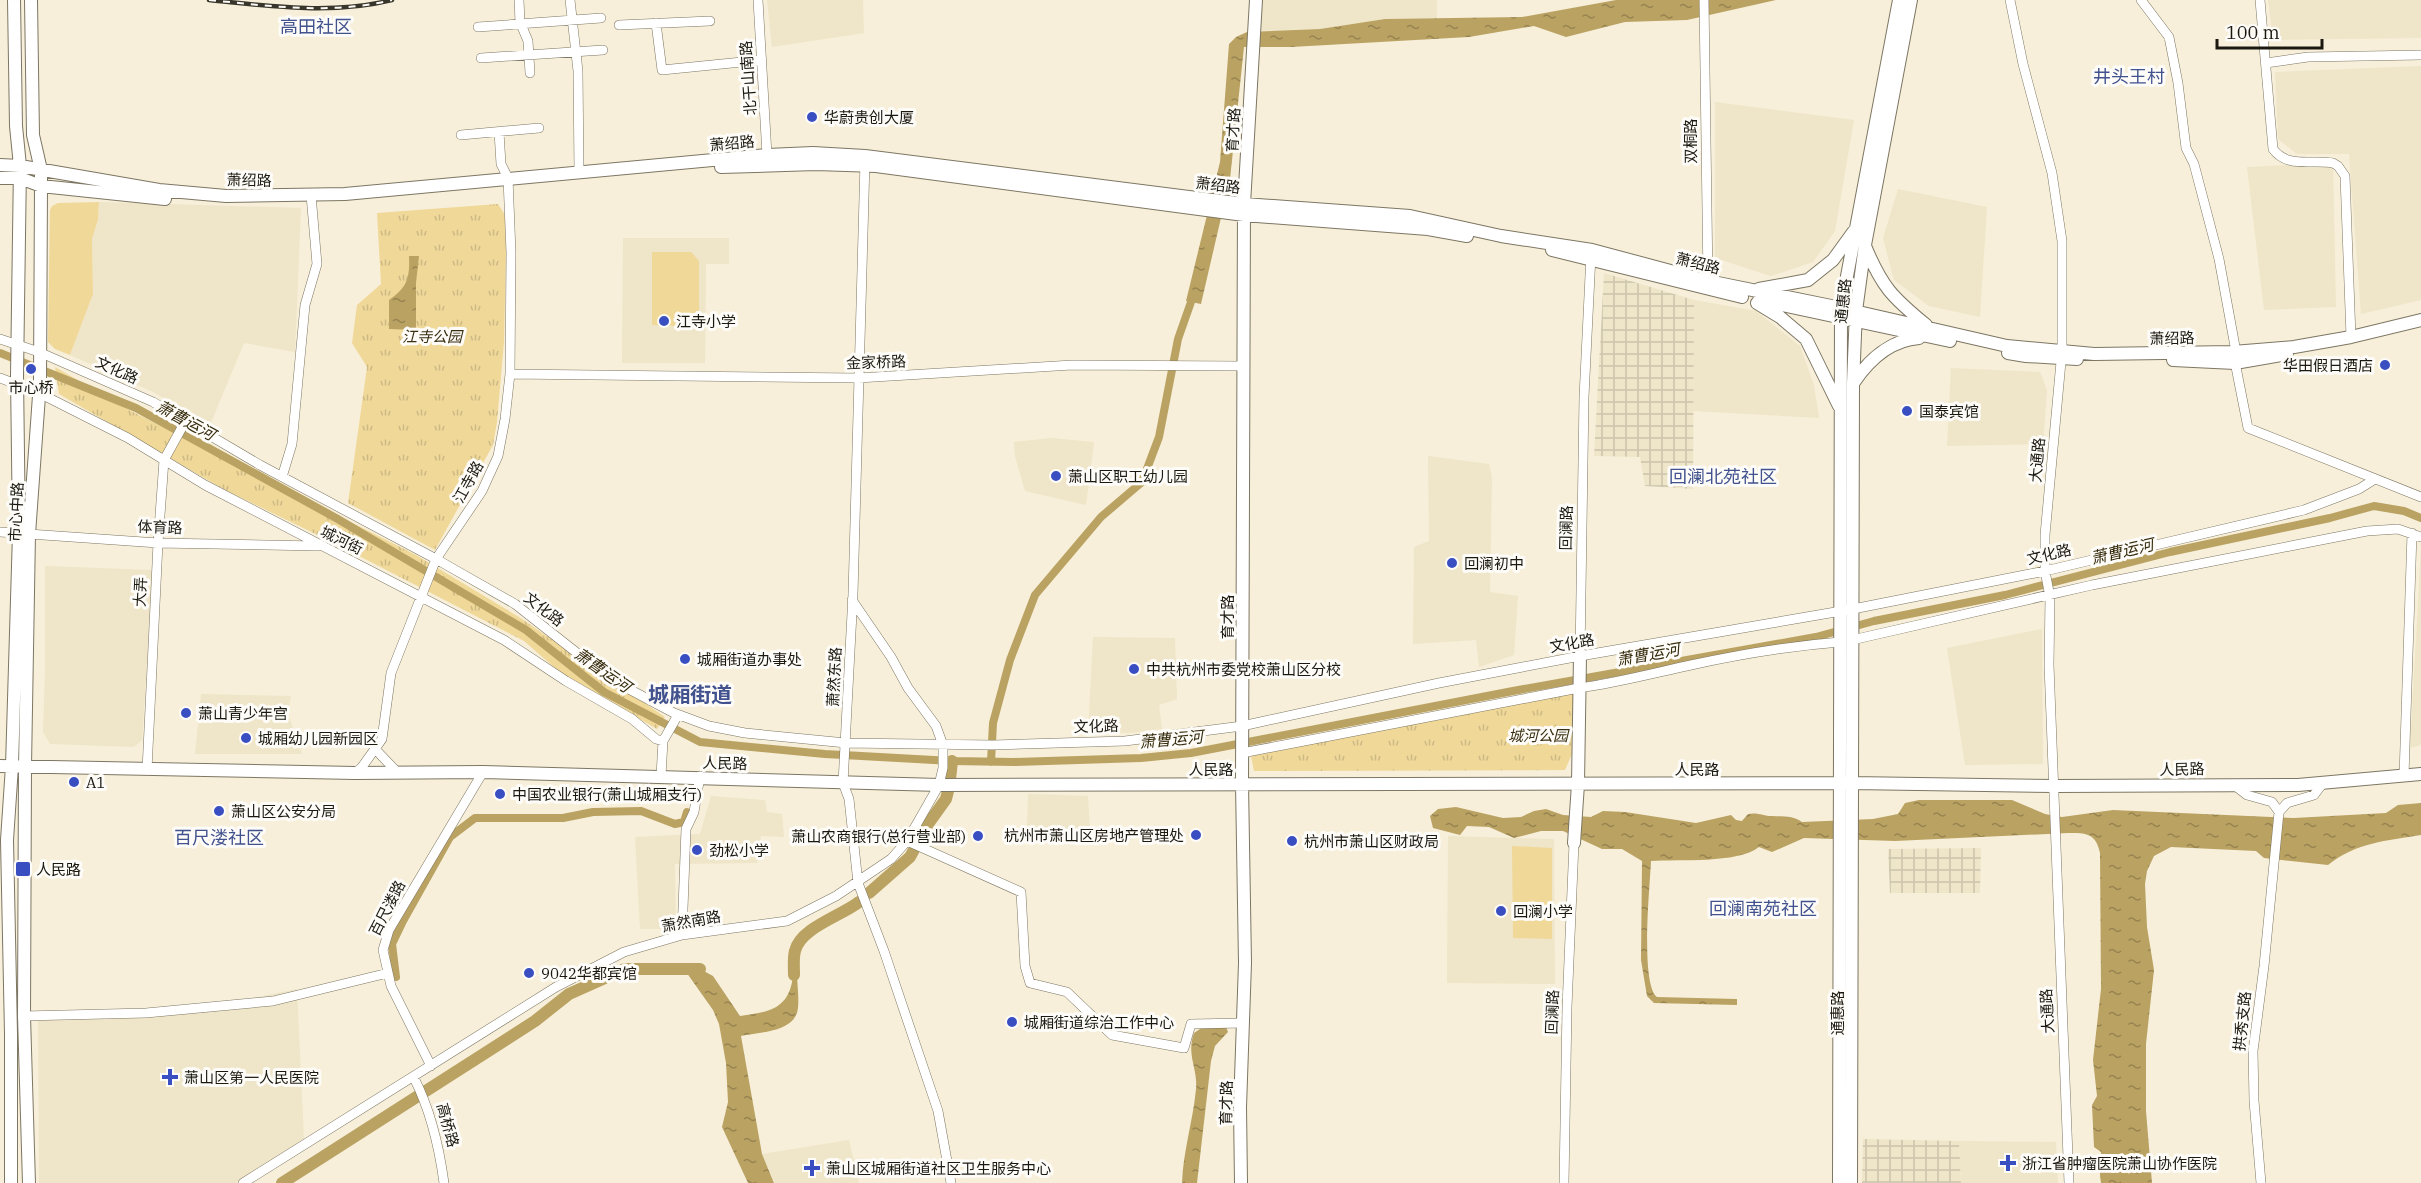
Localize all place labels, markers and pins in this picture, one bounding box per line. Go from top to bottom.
place label: 华蔚贵创大厦 [824,108,914,127]
marker: 华蔚贵创大厦 [805,110,819,124]
place label: 江寺小学 [676,312,736,331]
marker: 江寺小学 [657,314,671,328]
place label: 华田假日酒店 [2283,356,2373,375]
marker: 华田假日酒店 [2378,358,2392,372]
marker: 市心桥 [24,362,38,376]
place label: 市心桥 [8,378,54,397]
place label: 国泰宾馆 [1919,402,1979,421]
marker: 国泰宾馆 [1900,404,1914,418]
place label: 萧山区职工幼儿园 [1068,467,1188,486]
marker: 萧山区职工幼儿园 [1049,469,1063,483]
place label: 回澜初中 [1464,554,1524,573]
marker: 回澜初中 [1445,556,1459,570]
place label: 城厢街道办事处 [697,650,802,669]
marker: 城厢街道办事处 [678,652,692,666]
place label: 中共杭州市委党校萧山区分校 [1146,660,1341,679]
marker: 中共杭州市委党校萧山区分校 [1127,662,1141,676]
place label: 萧山青少年宫 [198,704,288,723]
marker: 萧山青少年宫 [179,706,193,720]
place label: 城厢幼儿园新园区 [258,729,378,748]
marker: 城厢幼儿园新园区 [239,731,253,745]
place label: A1 [86,773,105,792]
marker: A1 [67,775,81,789]
place label: 中国农业银行(萧山城厢支行) [512,785,702,804]
marker: 中国农业银行(萧山城厢支行) [493,787,507,801]
place label: 萧山区公安分局 [231,802,336,821]
marker: 萧山区公安分局 [212,804,226,818]
place label: 杭州市萧山区房地产管理处 [1004,826,1184,845]
place label: 萧山农商银行(总行营业部) [791,827,966,846]
marker: 杭州市萧山区房地产管理处 [1189,828,1203,842]
marker: 萧山农商银行(总行营业部) [971,829,985,843]
place label: 杭州市萧山区财政局 [1304,832,1439,851]
marker: 杭州市萧山区财政局 [1285,834,1299,848]
place label: 劲松小学 [709,841,769,860]
marker: 劲松小学 [690,843,704,857]
marker: 人民路 [14,860,32,878]
place label: 人民路 [36,860,81,879]
place label: 回澜小学 [1513,902,1573,921]
marker: 回澜小学 [1494,904,1508,918]
place label: 9042华都宾馆 [541,964,637,983]
marker: 9042华都宾馆 [522,966,536,980]
place label: 城厢街道综治工作中心 [1024,1013,1174,1032]
marker: 城厢街道综治工作中心 [1005,1015,1019,1029]
marker: 萧山区第一人民医院 [161,1068,179,1086]
place label: 萧山区第一人民医院 [184,1068,319,1087]
marker: 浙江省肿瘤医院萧山协作医院 [1999,1154,2017,1172]
place label: 浙江省肿瘤医院萧山协作医院 [2022,1154,2217,1173]
marker: 萧山区城厢街道社区卫生服务中心 [803,1159,821,1177]
place label: 萧山区城厢街道社区卫生服务中心 [826,1159,1051,1178]

